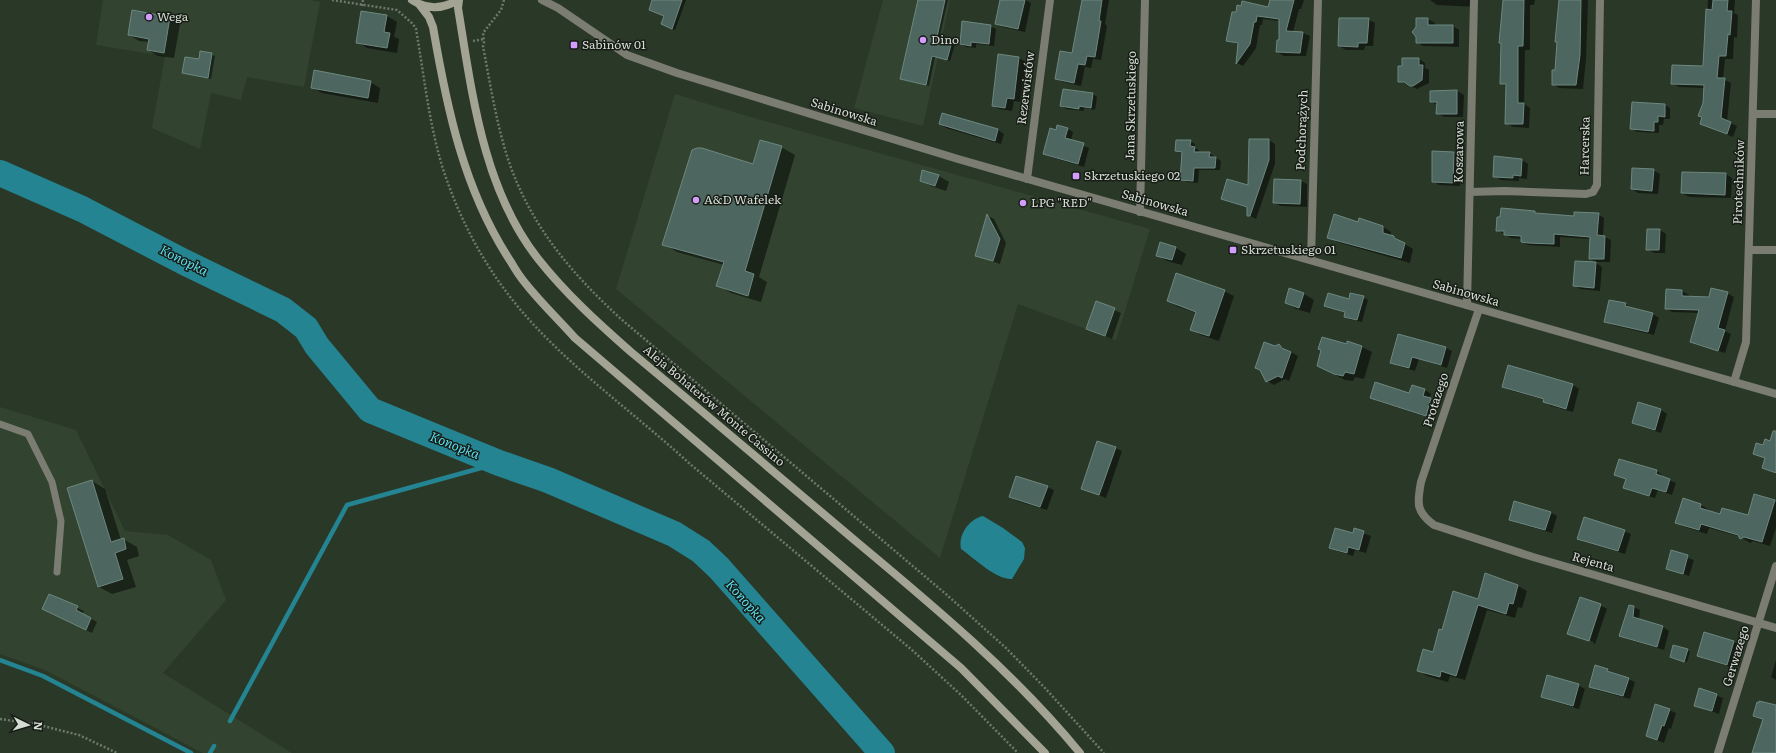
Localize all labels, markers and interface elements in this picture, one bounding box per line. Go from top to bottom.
place label: Wega [157,7,189,25]
marker: Wega [144,12,154,22]
place label: Dino [931,30,959,48]
place label: Sabinów 01 [582,35,646,53]
marker: Dino [918,35,928,45]
marker: Sabinów 01 [569,40,579,50]
street label: Rezerwistów [1012,49,1039,126]
street label: Jana Skrzetuskiego [1120,51,1140,161]
street label: Podchorążych [1291,89,1311,171]
street label: Sabinowska [809,92,880,130]
street label: Harcerska [1574,116,1594,176]
street label: Koszarowa [1448,120,1468,183]
street label: Pirotechników [1728,139,1748,225]
place label: Skrzetuskiego 02 [1084,166,1180,184]
marker: Skrzetuskiego 02 [1071,171,1081,181]
street label: Sabinowska [1120,184,1191,220]
place label: A&D Wafelek [704,190,782,208]
place label: LPG "RED" [1031,193,1092,211]
marker: A&D Wafelek [691,195,701,205]
marker: LPG "RED" [1018,198,1028,208]
water label: Konopka [157,239,212,280]
place label: Skrzetuskiego 01 [1241,240,1336,258]
marker: Skrzetuskiego 01 [1228,245,1238,255]
street label: Sabinowska [1431,274,1502,310]
street label: Aleja Bohaterów Monte Cassino [640,340,789,470]
street label: Protazego [1418,370,1452,429]
water label: Konopka [428,426,483,463]
street label: Rejenta [1570,546,1617,576]
water label: Konopka [722,575,771,627]
street label: Gerwazego [1717,623,1753,688]
north arrow [8,705,48,745]
text: N [31,721,47,731]

